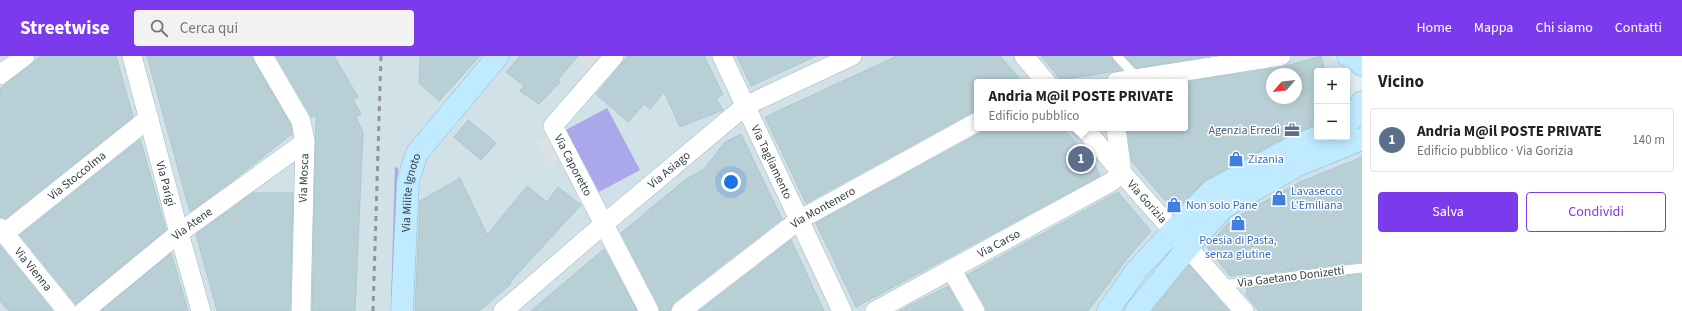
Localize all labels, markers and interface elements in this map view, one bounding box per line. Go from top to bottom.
search box [134,10,414,46]
text: Streetwise [20,15,110,42]
icon: search [148,17,170,39]
text: Cerca qui [180,18,238,39]
text: Home [1416,18,1452,38]
text: Mappa [1474,18,1513,38]
text: Chi siamo [1535,18,1593,38]
text: Contatti [1615,18,1662,38]
north arrow [1266,68,1302,104]
map controls [1314,68,1350,140]
button: + [1314,68,1350,104]
text: Vicino [1378,70,1424,94]
popup [974,79,1188,131]
text: Andria M@il POSTE PRIVATE [989,86,1173,107]
button: − [1314,104,1350,140]
text: Edificio pubblico [989,107,1079,125]
office icon: Agenzia Erredì [1283,121,1301,139]
text: Andria M@il POSTE PRIVATE [1417,121,1602,142]
street label: Via Tagliamento [747,122,797,202]
place label: Agenzia Erredì [1208,122,1280,139]
street label: Via Caporetto [550,131,597,199]
text: 1 [1389,131,1395,149]
text: 140 m [1632,131,1665,149]
text: Edificio pubblico · Via Gorizia [1417,142,1573,160]
pin: 1 [1068,144,1094,174]
street label: Via Stoccolma [44,147,110,204]
street label: Via Asiago [644,147,694,192]
shop icon: Zizania [1227,150,1245,168]
street label: Via Milite Ignoto [397,151,425,233]
place label: Zizania [1248,151,1284,168]
street label: Via Mosca [295,153,313,203]
street label: Via Parigi [152,159,180,208]
your location [721,172,741,192]
street label: Via Gorizia [1123,176,1171,227]
street label: Via Montenero [787,182,858,232]
place label: Lavasecco L'Emiliana [1291,183,1343,214]
shop icon: Lavasecco L'Emiliana [1270,189,1288,207]
button: Salva [1378,192,1518,232]
button: Condividi [1526,192,1666,232]
shop icon: Non solo Pane [1165,196,1183,214]
place label: Non solo Pane [1186,197,1258,214]
street label: Via Atene [168,203,216,244]
shop icon: Poesia di Pasta, senza glutine [1229,214,1247,232]
street label: Via Carso [974,225,1023,262]
place label: Poesia di Pasta, senza glutine [1199,232,1277,263]
street label: Via Vienna [10,244,56,295]
street label: Via Gaetano Donizetti [1237,262,1345,292]

